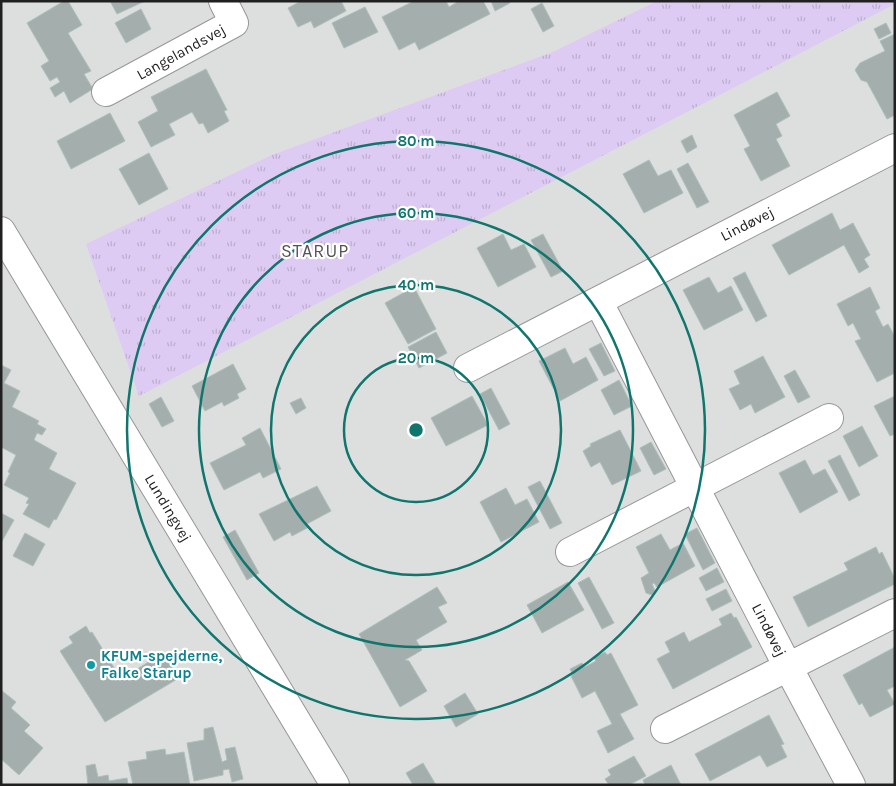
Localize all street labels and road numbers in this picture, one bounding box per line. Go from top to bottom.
street label: Langelandsvej [133,20,229,84]
street label: Lindøvej [717,203,777,245]
street label: Lundingvej [141,471,195,545]
street label: Lindøvej [748,600,790,660]

